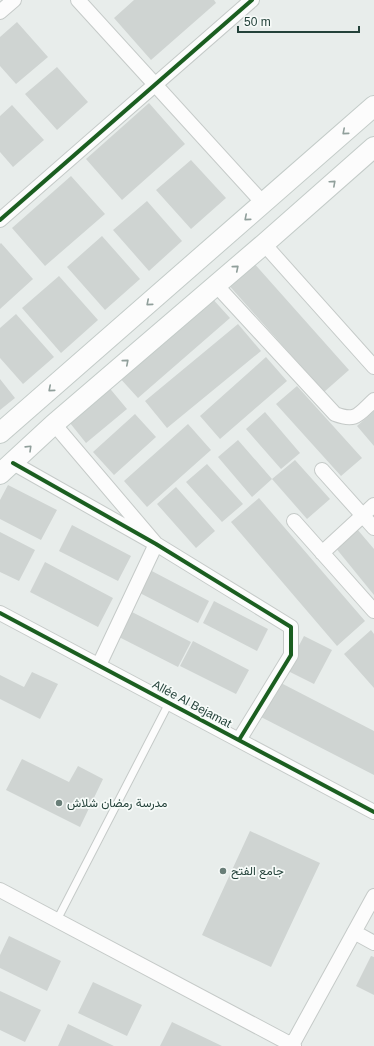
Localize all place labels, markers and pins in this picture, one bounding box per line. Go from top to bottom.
place label: مدرسة رمضان شلاش [67,796,167,811]
marker: مدرسة رمضان شلاش [54,798,64,808]
place label: جامع الفتح [231,864,284,880]
marker: جامع الفتح [218,866,228,876]

